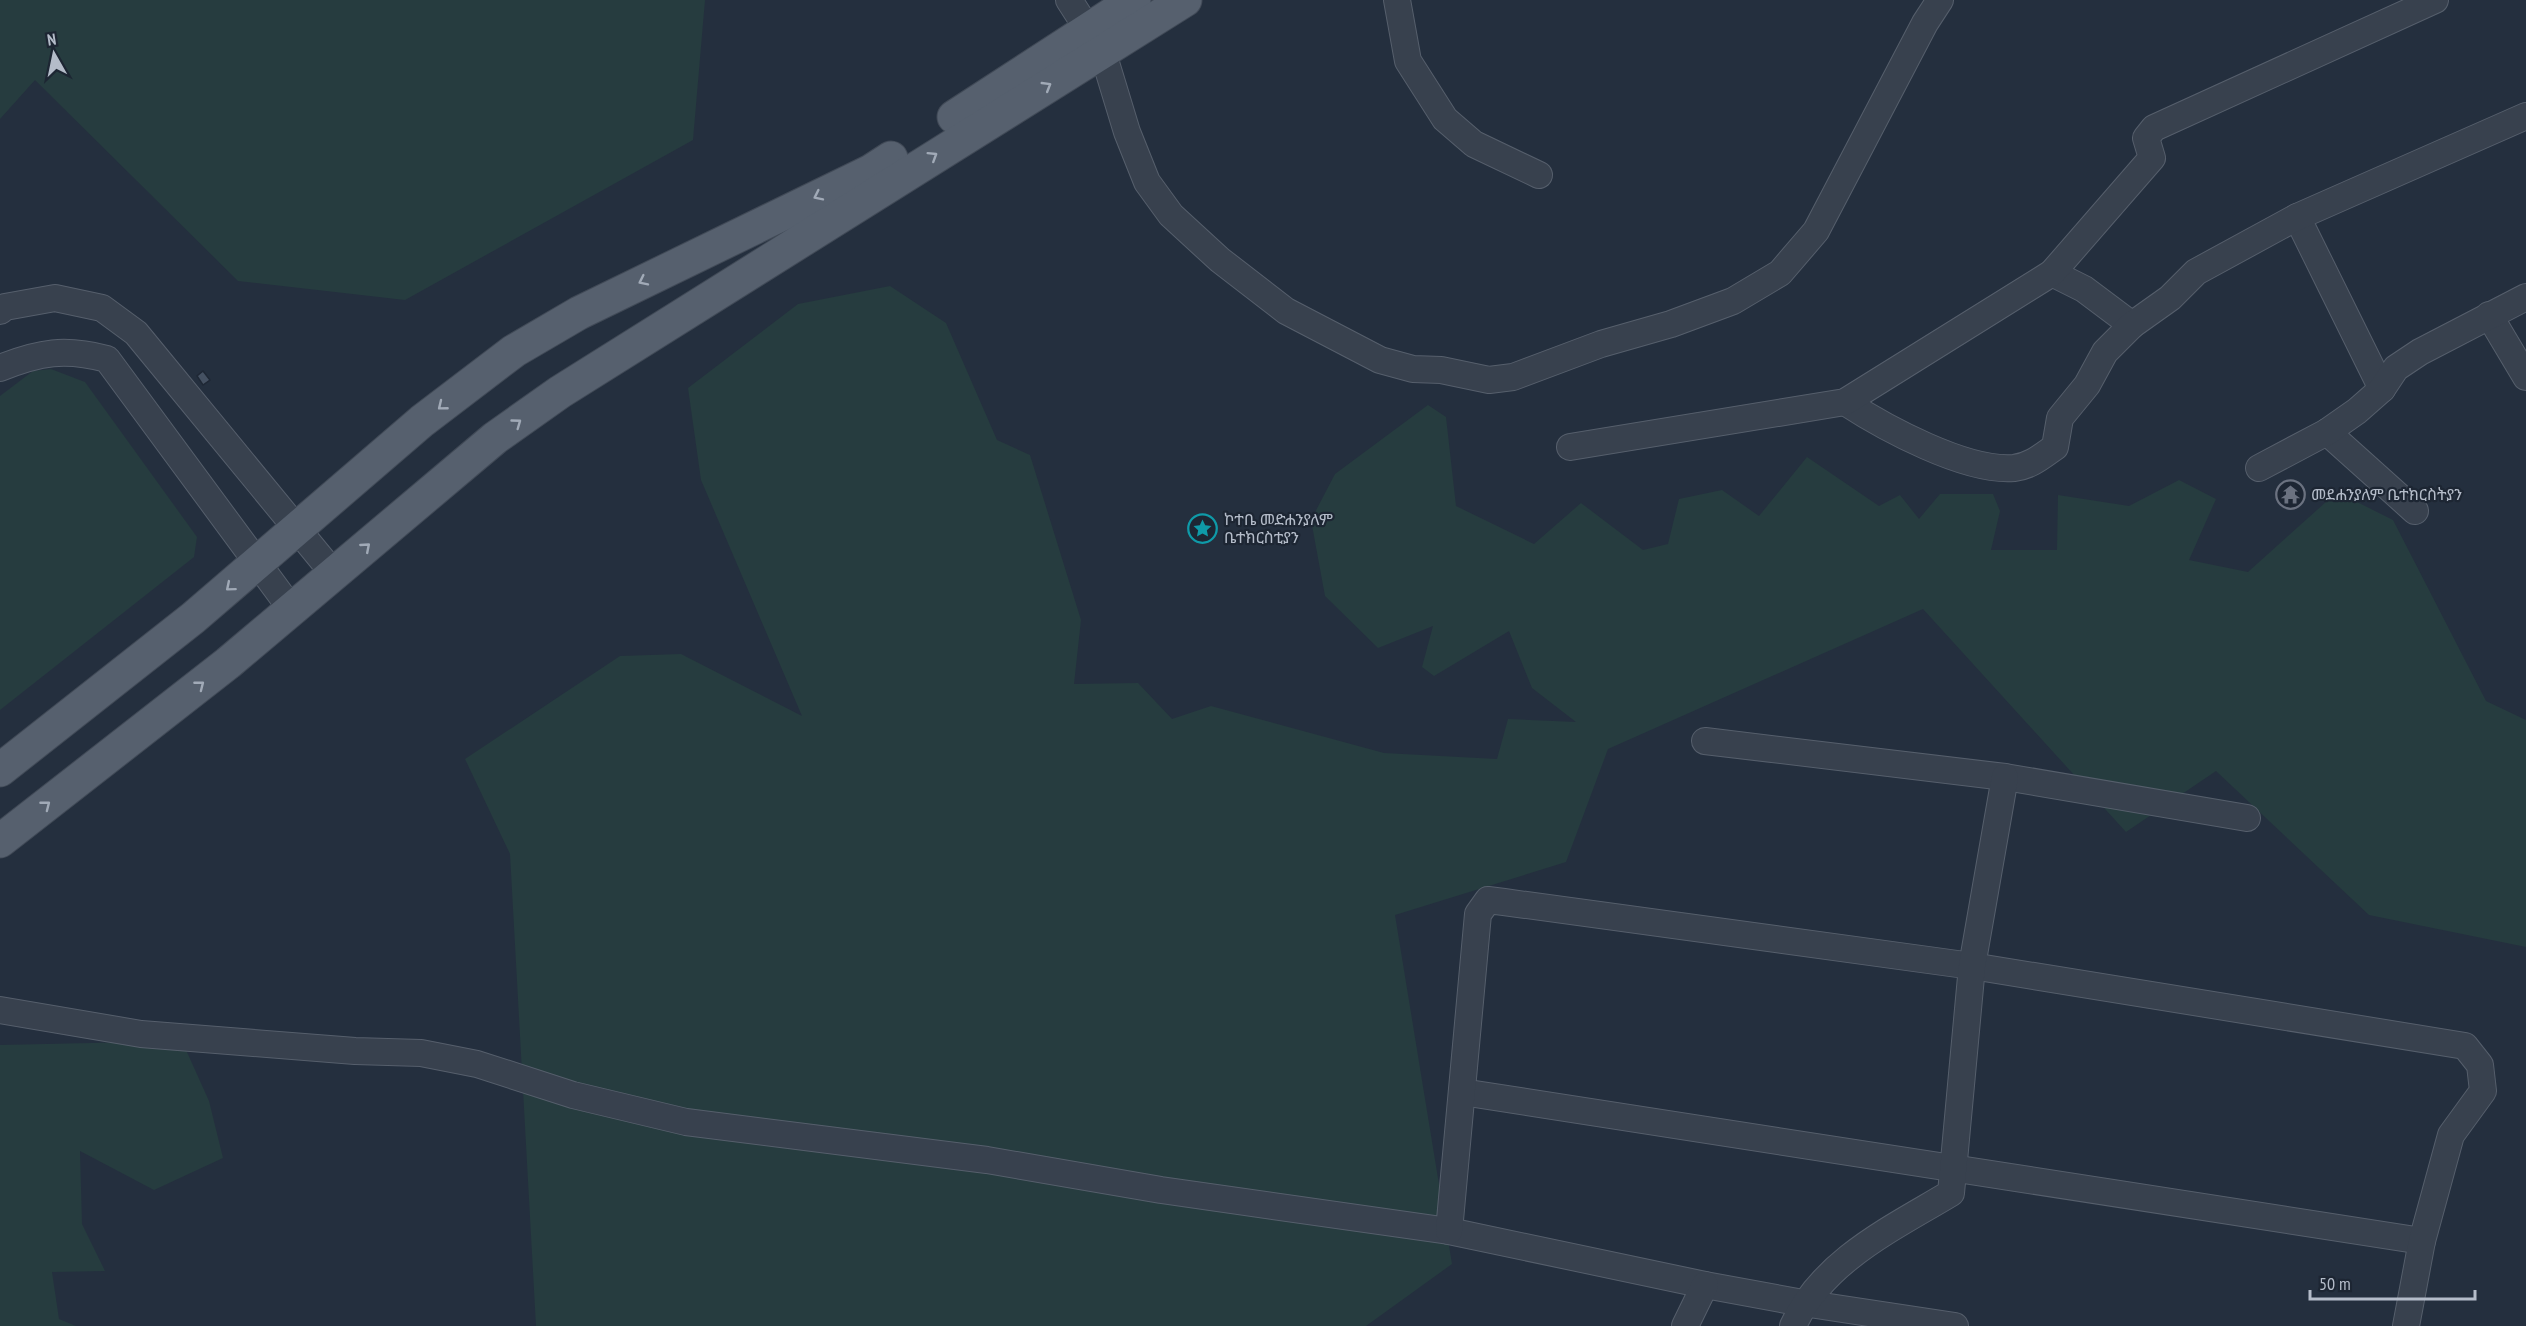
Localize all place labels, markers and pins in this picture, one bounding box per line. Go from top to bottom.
temple icon: መደሐንያለም ቤተክርስትያን [2274,478,2306,510]
place label: መደሐንያለም ቤተክርስትያን [2311,484,2462,504]
place label: ኮተቤ መድሐንያለም ቤተክርስቲያን [1224,509,1333,547]
place icon: ኮተቤ መድሐንያለም ቤተክርስቲያን [1187,512,1219,544]

